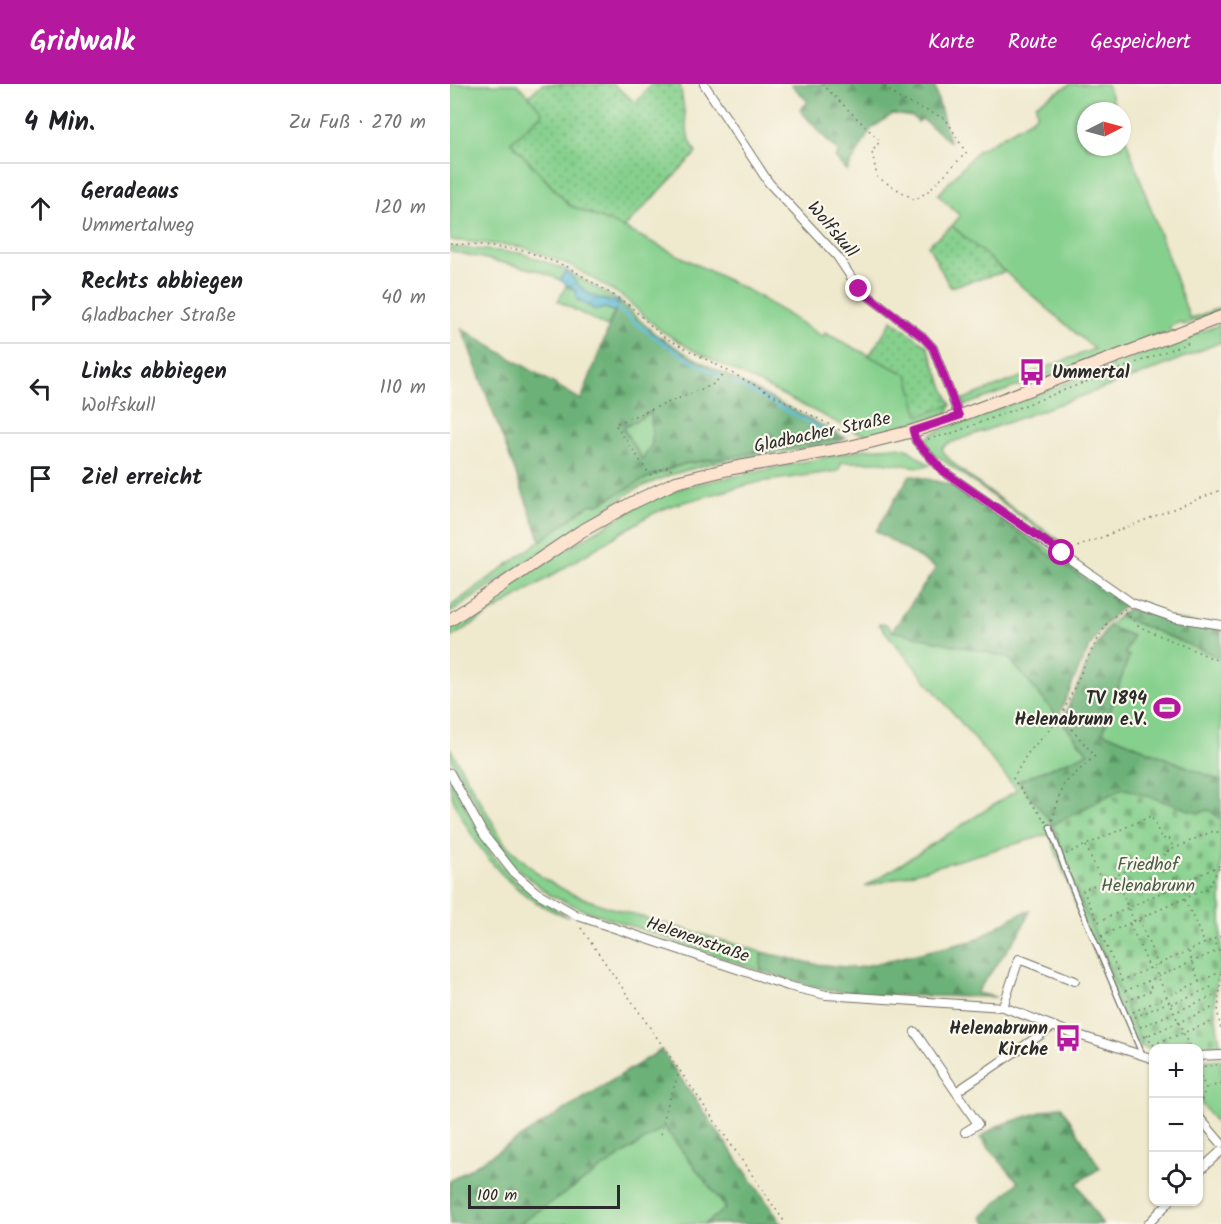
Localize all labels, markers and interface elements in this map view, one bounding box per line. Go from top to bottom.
text: Gridwalk [30,20,135,65]
text: Karte [928,26,975,59]
text: Route [1008,26,1057,59]
text: Gespeichert [1090,26,1191,59]
text: 4 Min. [24,102,95,144]
north arrow [1077,102,1131,156]
text: Zu Fuß · 270 m [289,107,426,139]
text: Geradeaus [81,175,179,210]
icon: ahead [24,192,57,225]
text: 120 m [374,192,426,224]
street label: Wolfskull [799,195,865,265]
text: Ummertalweg [81,210,194,242]
text: Rechts abbiegen [81,265,243,300]
route end [845,275,871,301]
icon: right [24,282,57,315]
text: 40 m [381,282,426,314]
text: Gladbacher Straße [81,300,236,332]
text: Links abbiegen [81,355,227,390]
bus stop icon: Ummertal [1017,357,1047,387]
place label: Ummertal [1052,359,1130,388]
icon: left [24,372,57,405]
text: 110 m [380,372,426,404]
text: Wolfskull [81,390,155,422]
street label: Gladbacher Straße [751,405,893,462]
text: Ziel erreicht [81,461,202,496]
icon: arrive [24,462,57,495]
route start [1048,539,1074,565]
place label: TV 1894 Helenabrunn e.V. [1015,685,1147,735]
sports icon: TV 1894 Helenabrunn e.V. [1152,693,1182,723]
park label: Friedhof Helenabrunn [1101,851,1195,901]
street label: Helenenstraße [642,909,753,972]
place label: Helenabrunn Kirche [949,1015,1048,1065]
bus stop icon: Helenabrunn Kirche [1053,1023,1083,1053]
map controls [1149,1044,1203,1206]
button: + [1149,1044,1203,1098]
button: − [1149,1098,1203,1152]
button: locate [1149,1152,1203,1206]
scale bar [468,1182,620,1210]
text: 100 m [477,1183,517,1208]

